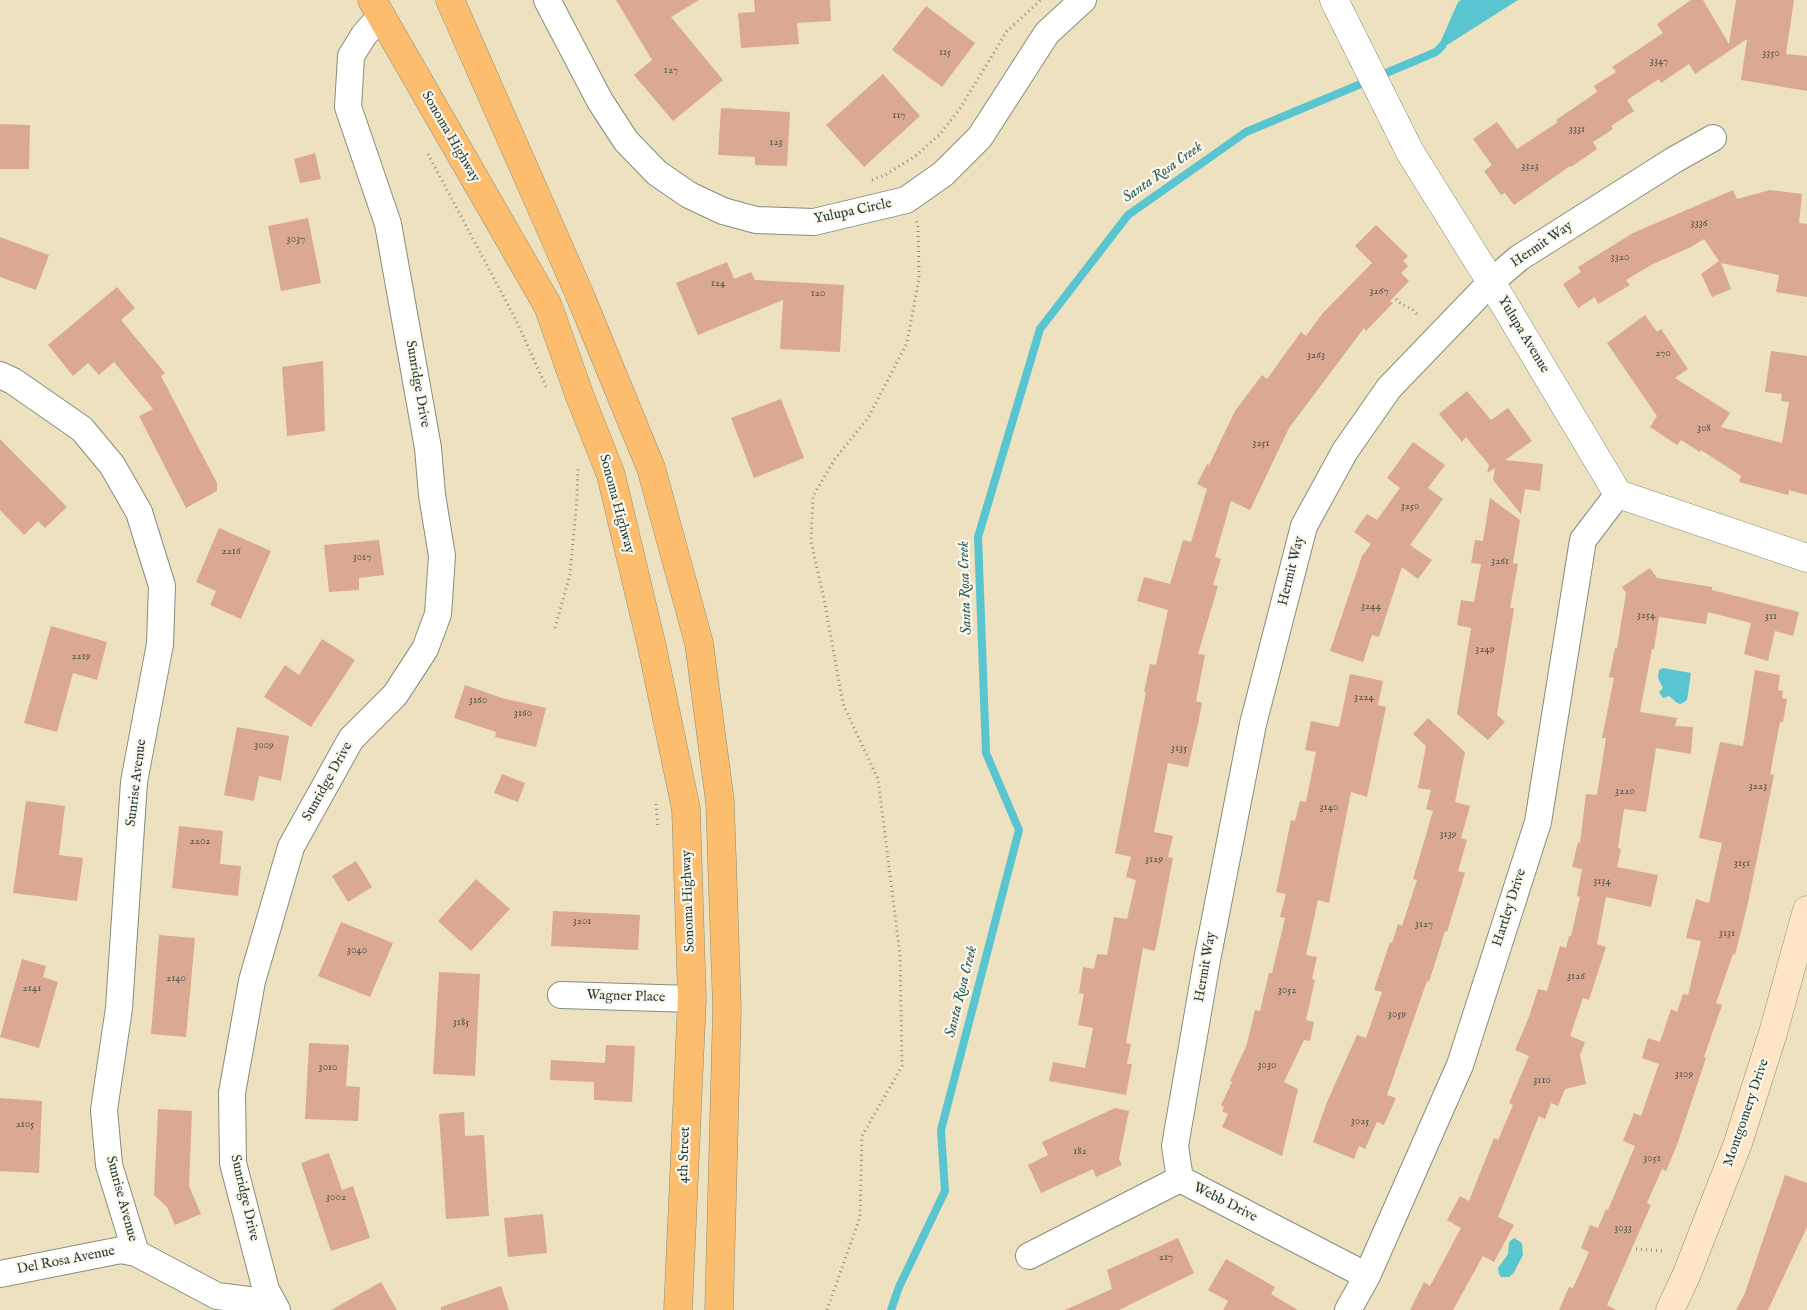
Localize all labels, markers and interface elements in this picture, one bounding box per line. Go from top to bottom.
house number: 115 [939,46,951,60]
house number: 3350 [1762,47,1780,61]
house number: 3347 [1650,55,1668,69]
house number: 127 [664,64,678,78]
street label: Sonoma Highway [417,89,483,185]
house number: 117 [892,109,906,123]
house number: 3331 [1569,123,1585,137]
house number: 123 [769,136,783,150]
water label: Santa Rosa Creek [1119,139,1207,207]
house number: 3323 [1521,160,1539,174]
street label: Yulupa Circle [813,196,893,228]
house number: 3336 [1691,217,1707,231]
street label: Hermit Way [1508,218,1576,272]
house number: 3037 [287,233,305,247]
house number: 3320 [1611,251,1629,265]
house number: 124 [711,277,725,291]
house number: 3267 [1369,285,1389,299]
house number: 120 [811,287,825,301]
street label: Yulupa Avenue [1493,294,1553,376]
street label: Sunridge Drive [401,339,433,429]
house number: 270 [1655,347,1671,361]
house number: 3263 [1307,349,1325,363]
house number: 308 [1697,422,1711,436]
house number: 3251 [1252,437,1270,451]
street label: Sonoma Highway [595,452,637,556]
house number: 3250 [1401,500,1419,514]
street label: Hermit Way [1275,534,1309,608]
water label: Santa Rosa Creek [955,541,977,635]
house number: 2216 [221,545,241,559]
house number: 3017 [353,551,371,565]
house number: 3261 [1491,555,1509,569]
house number: 3244 [1361,600,1381,614]
house number: 3254 [1637,609,1655,623]
house number: 311 [1765,610,1777,624]
house number: 3249 [1475,643,1495,657]
house number: 2219 [71,650,91,664]
house number: 3224 [1354,691,1374,705]
house number: 3160 [469,694,487,708]
house number: 3160 [514,707,532,721]
street label: Sunrise Avenue [123,738,151,828]
house number: 3009 [254,739,274,753]
street label: Sunridge Drive [299,740,357,824]
house number: 3135 [1171,742,1187,756]
house number: 3223 [1749,780,1767,794]
house number: 3220 [1615,785,1635,799]
house number: 3140 [1319,801,1339,815]
house number: 3139 [1439,828,1457,842]
house number: 2202 [190,835,210,849]
street label: Sonoma Highway [679,850,699,952]
house number: 3129 [1145,853,1163,867]
house number: 3151 [1734,857,1750,871]
street label: Hartley Drive [1490,867,1530,949]
house number: 3134 [1593,875,1611,889]
house number: 3201 [573,915,591,929]
house number: 3127 [1415,918,1433,932]
house number: 3131 [1719,927,1735,941]
street label: Hermit Way [1192,931,1220,1003]
house number: 3040 [347,944,367,958]
water label: Santa Rosa Creek [942,944,982,1040]
house number: 3126 [1567,970,1585,984]
house number: 2140 [166,972,186,986]
house number: 2141 [23,982,41,996]
house number: 3052 [1278,984,1296,998]
street label: Wagner Place [586,987,666,1007]
house number: 3059 [1388,1008,1406,1022]
house number: 3185 [453,1016,469,1030]
street label: Montgomery Drive [1721,1057,1773,1169]
house number: 3030 [1257,1059,1277,1073]
house number: 3010 [319,1061,337,1075]
house number: 3109 [1675,1068,1693,1082]
house number: 3110 [1533,1074,1551,1088]
house number: 3025 [1351,1115,1369,1129]
house number: 2105 [16,1118,34,1132]
street label: 4th Street [676,1126,694,1184]
house number: 182 [1073,1145,1087,1159]
house number: 3051 [1643,1152,1661,1166]
street label: Sunridge Drive [226,1153,262,1243]
street label: Sunrise Avenue [102,1154,140,1244]
street label: Webb Drive [1190,1180,1260,1226]
house number: 3002 [326,1191,346,1205]
house number: 3033 [1614,1222,1632,1236]
street label: Del Rosa Avenue [16,1243,116,1279]
house number: 217 [1159,1251,1173,1265]

